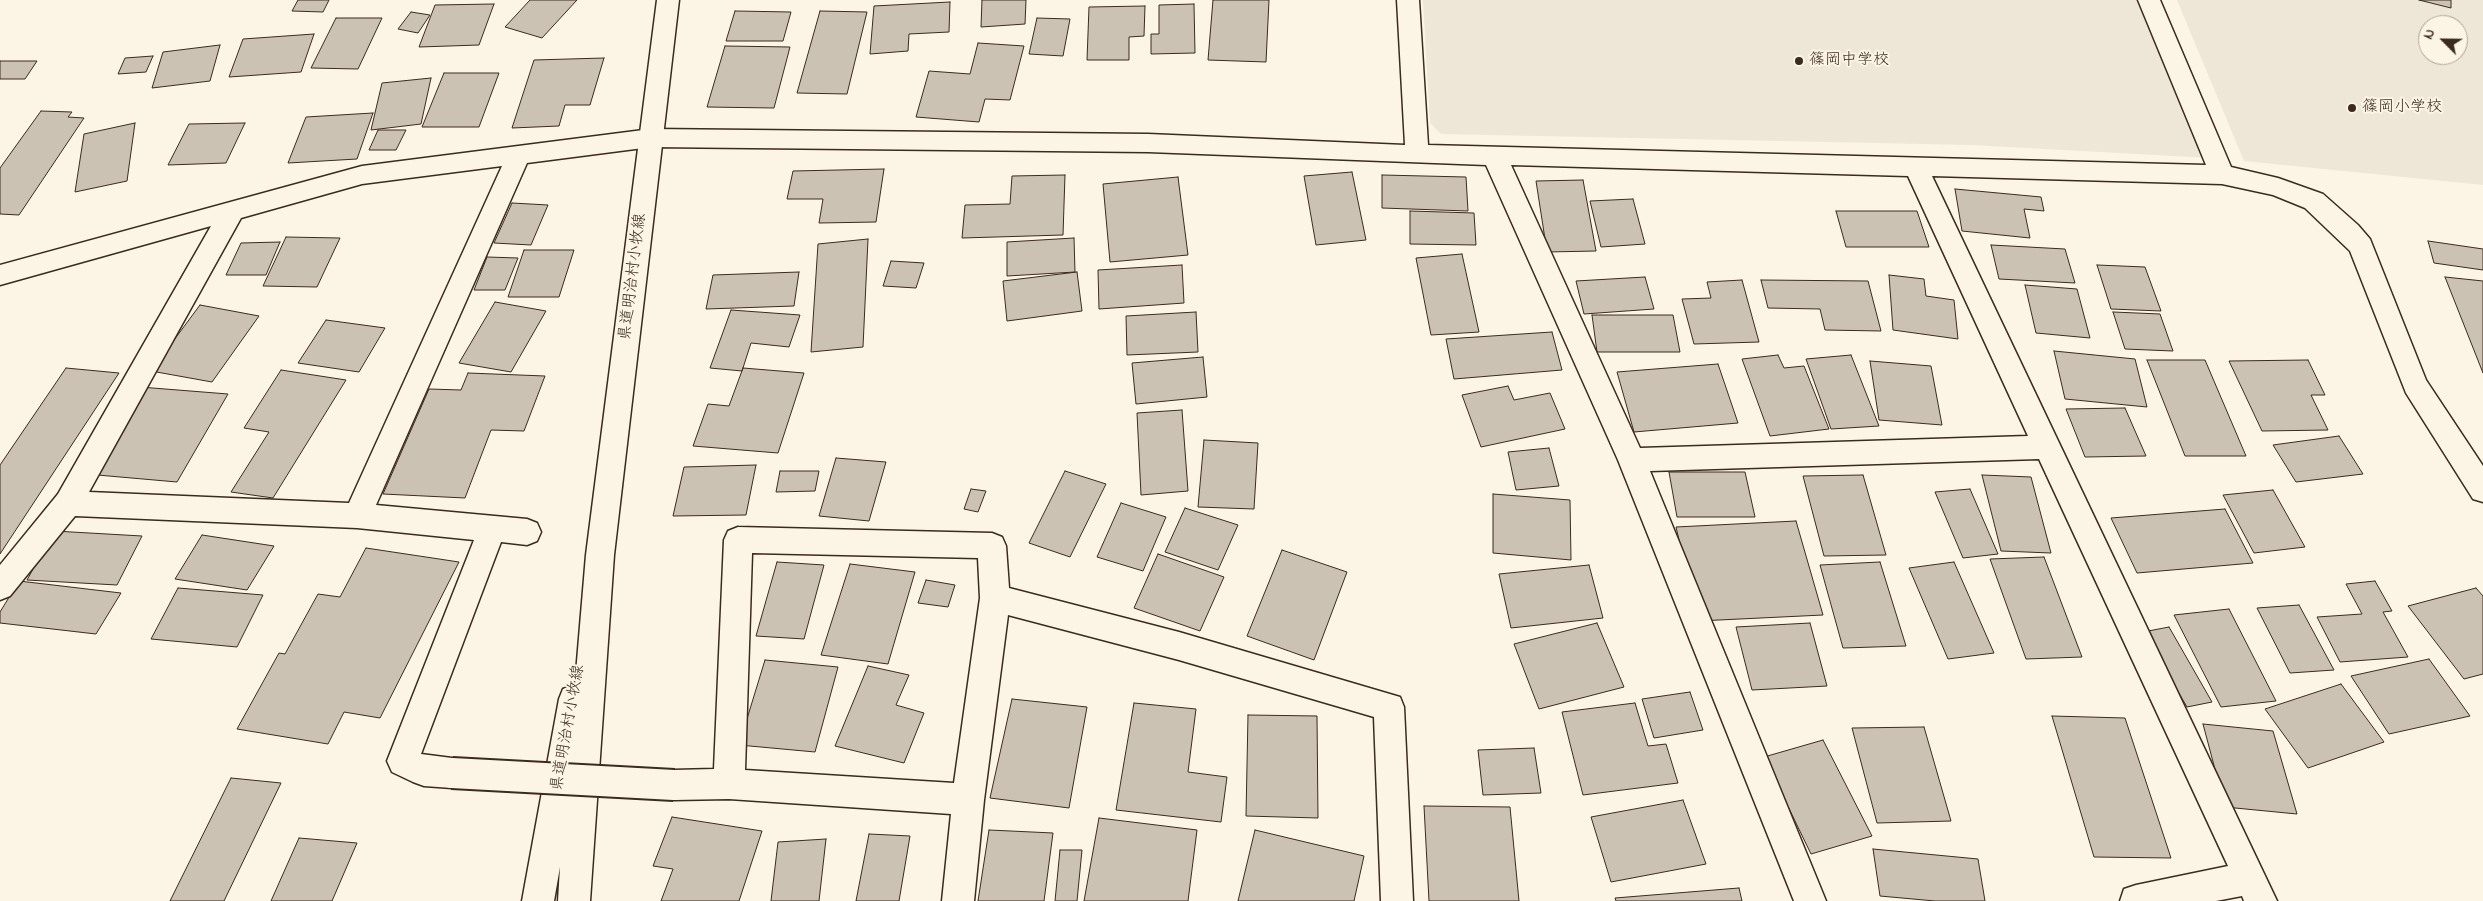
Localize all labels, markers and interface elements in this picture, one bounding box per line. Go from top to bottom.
north arrow [2418,15,2468,65]
text: N [2418,26,2441,43]
place label: 篠岡中学校 [1809,51,1889,71]
marker: 篠岡中学校 [1793,55,1805,67]
place label: 篠岡小学校 [2362,98,2442,118]
marker: 篠岡小学校 [2346,102,2358,114]
street label: 県道明治村小牧線 [617,212,651,342]
street label: 県道明治村小牧線 [548,663,590,793]

